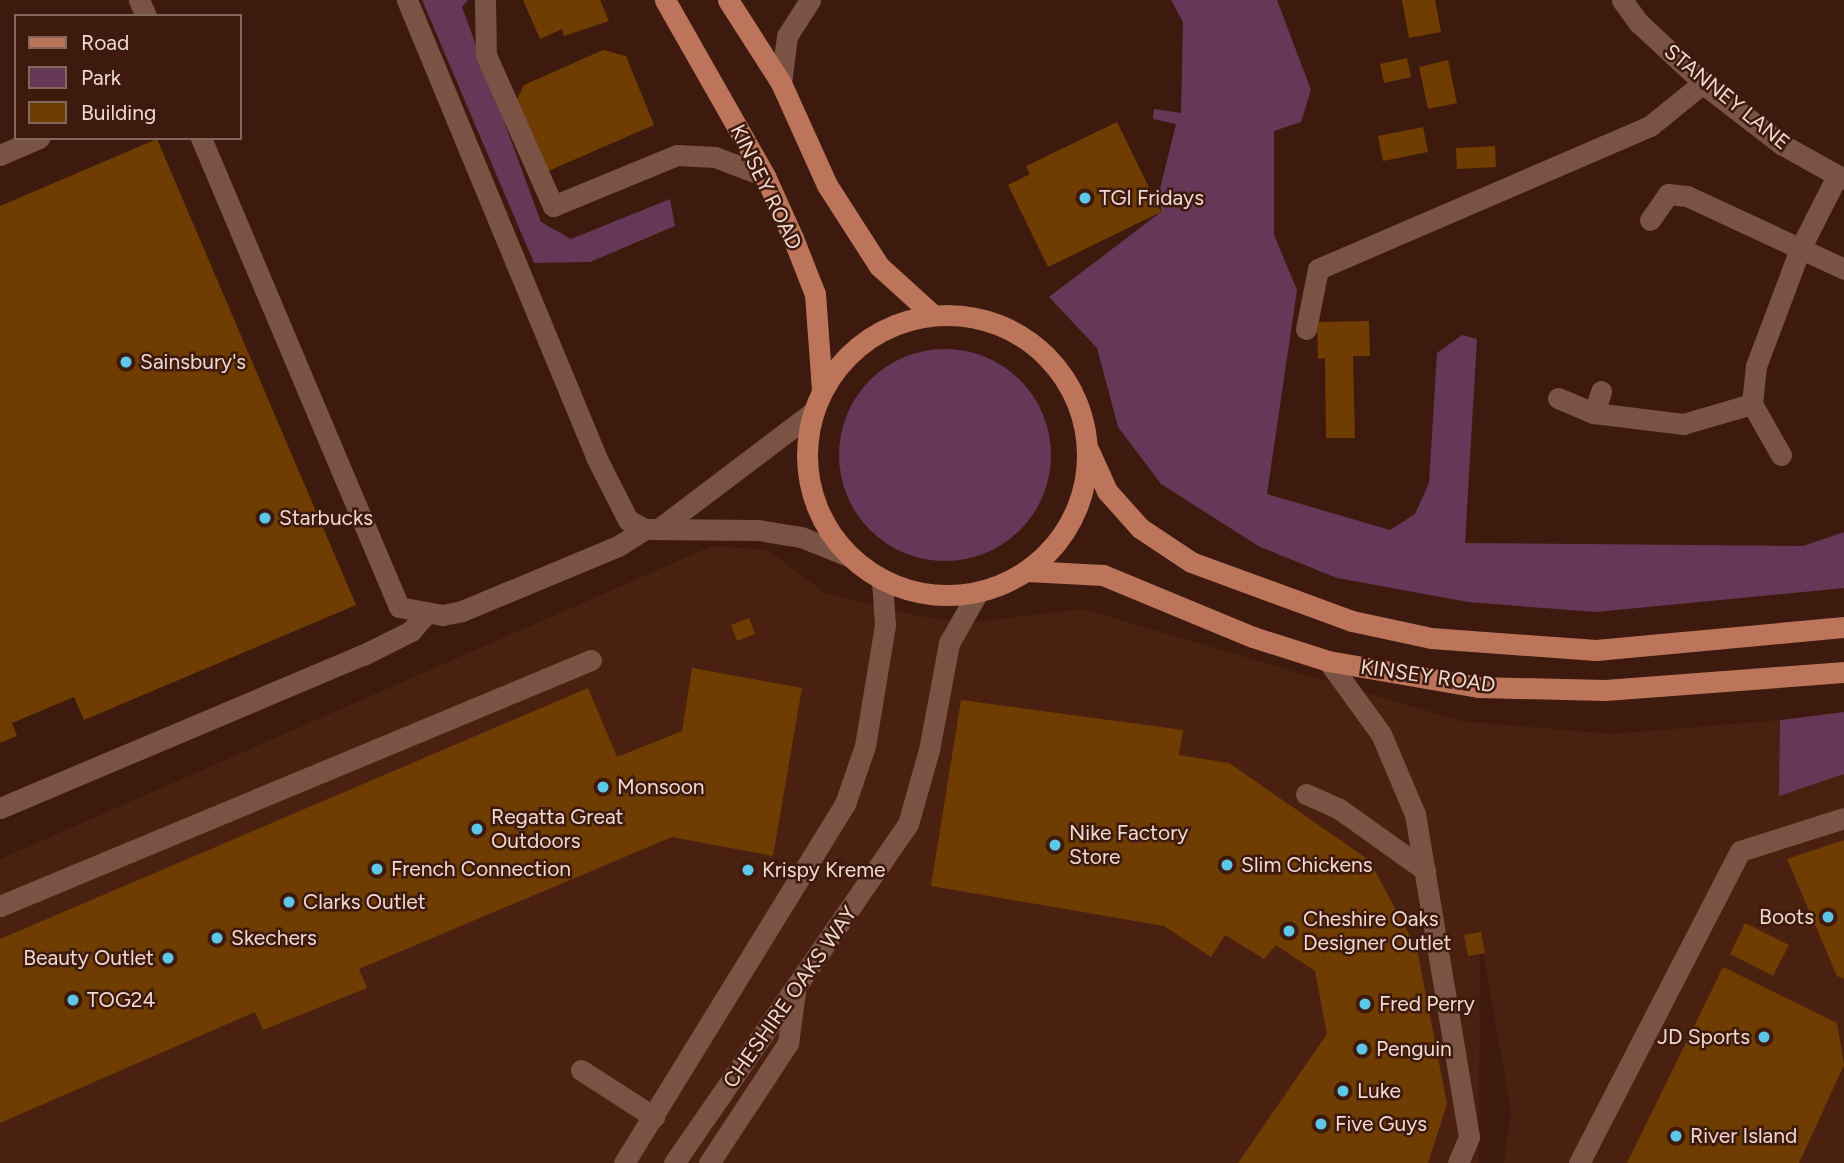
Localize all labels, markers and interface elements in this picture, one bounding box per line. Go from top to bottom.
legend [14,14,242,140]
text: Road [81,30,129,55]
street label: STANNEY LANE [1659,39,1795,155]
text: Park [81,65,121,90]
text: Building [81,100,156,125]
street label: KINSEY ROAD [725,120,807,254]
place label: TGI Fridays [1099,185,1204,211]
marker: TGI Fridays [1077,190,1093,206]
place label: Sainsbury's [140,349,246,375]
marker: Sainsbury's [118,354,134,370]
place label: Starbucks [279,505,373,531]
marker: Starbucks [257,510,273,526]
street label: KINSEY ROAD [1359,654,1497,698]
place label: Monsoon [617,774,705,800]
marker: Monsoon [595,779,611,795]
place label: Regatta Great Outdoors [491,804,624,854]
place label: Nike Factory Store [1069,820,1188,870]
marker: Regatta Great Outdoors [469,821,485,837]
marker: Nike Factory Store [1047,837,1063,853]
place label: Slim Chickens [1241,852,1372,878]
place label: French Connection [391,856,571,882]
place label: Krispy Kreme [762,857,886,883]
marker: Slim Chickens [1219,857,1235,873]
marker: French Connection [369,861,385,877]
marker: Krispy Kreme [740,862,756,878]
place label: Clarks Outlet [303,889,426,915]
marker: Clarks Outlet [281,894,297,910]
street label: CHESHIRE OAKS WAY [718,901,862,1093]
place label: Boots [1759,904,1814,930]
place label: Cheshire Oaks Designer Outlet [1303,906,1451,956]
marker: Boots [1820,909,1836,925]
marker: Cheshire Oaks Designer Outlet [1281,923,1297,939]
place label: Skechers [231,925,317,951]
marker: Skechers [209,930,225,946]
place label: Beauty Outlet [23,945,154,971]
marker: Beauty Outlet [160,950,176,966]
place label: TOG24 [87,987,156,1013]
place label: Fred Perry [1379,991,1475,1017]
marker: TOG24 [65,992,81,1008]
marker: Fred Perry [1357,996,1373,1012]
place label: JD Sports [1657,1024,1750,1050]
marker: JD Sports [1756,1029,1772,1045]
place label: Penguin [1376,1036,1452,1062]
marker: Penguin [1354,1041,1370,1057]
place label: Luke [1357,1078,1401,1104]
marker: Luke [1335,1083,1351,1099]
place label: Five Guys [1335,1111,1427,1137]
marker: Five Guys [1313,1116,1329,1132]
place label: River Island [1690,1123,1797,1149]
marker: River Island [1668,1128,1684,1144]

